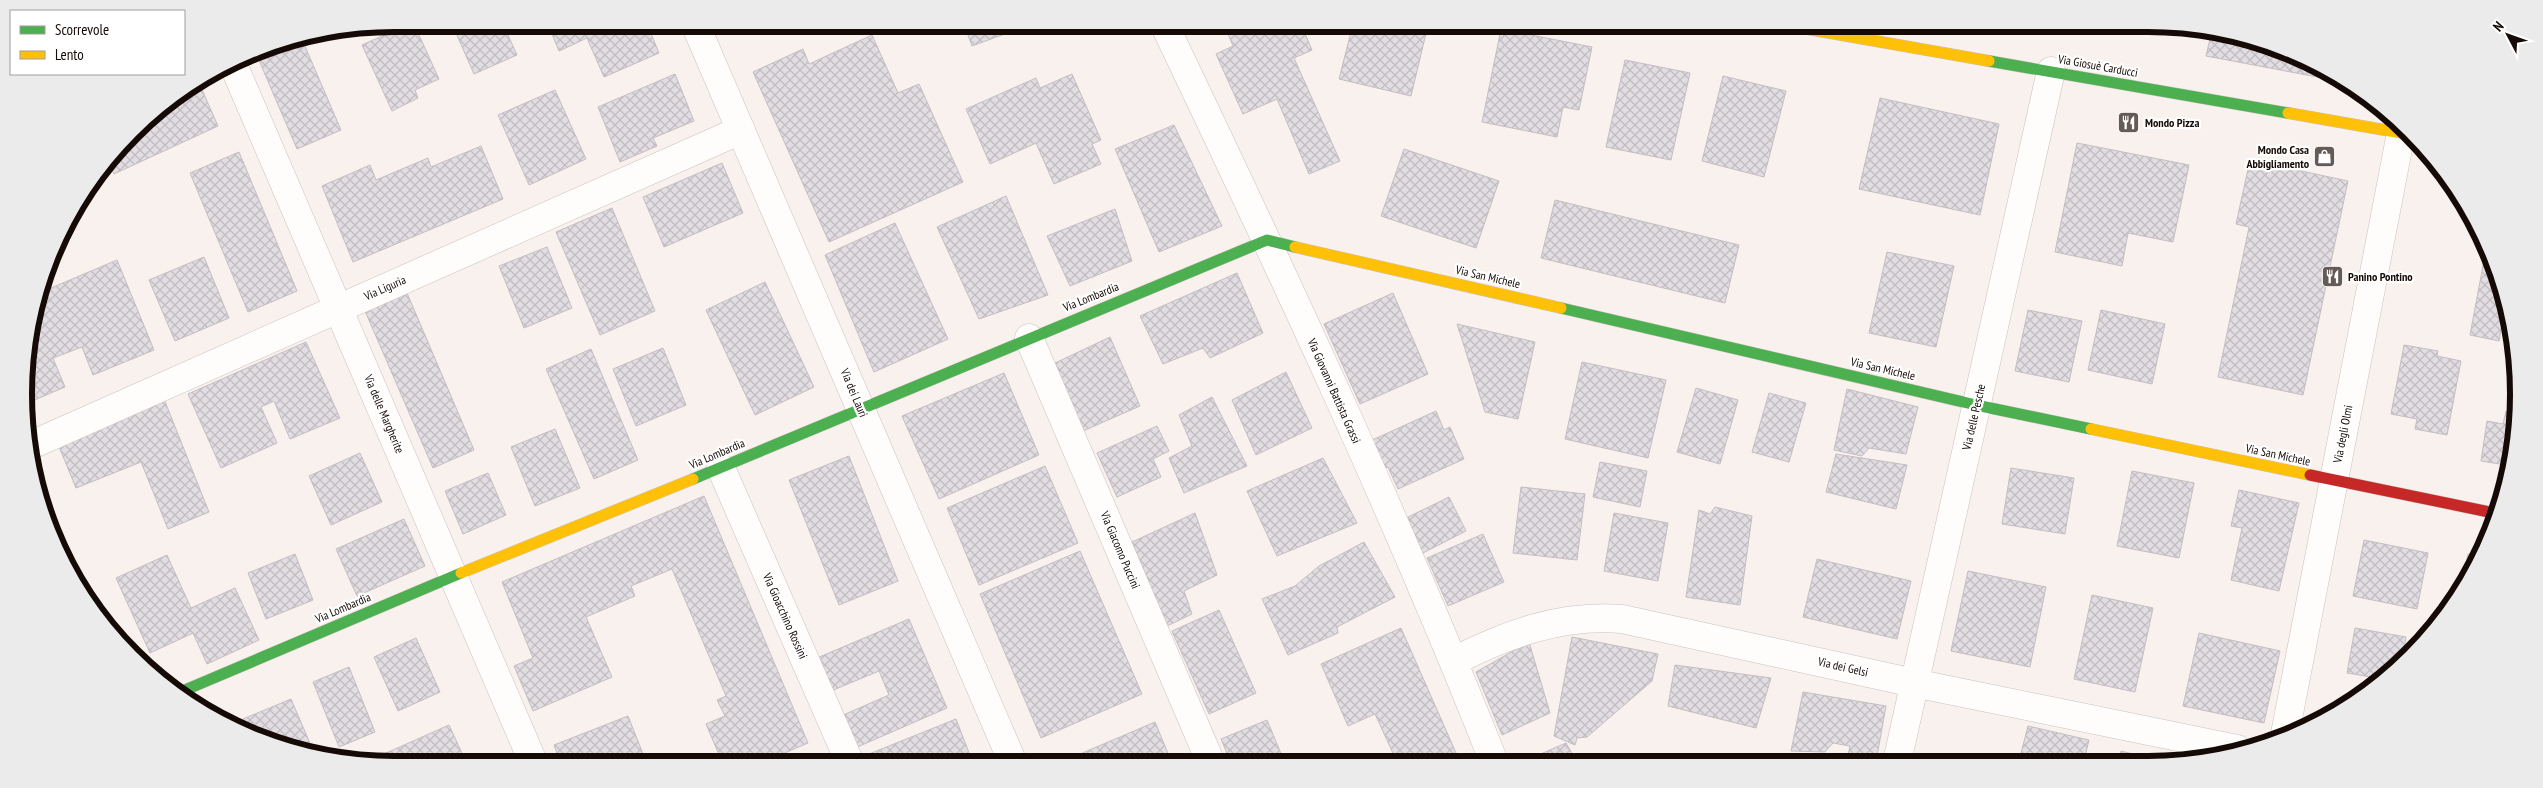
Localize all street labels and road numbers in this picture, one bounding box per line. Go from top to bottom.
street label: Via Giosuè Carducci [2056,51,2139,80]
street label: Via San Michele [1453,262,1522,291]
street label: Via Liguria [361,272,408,304]
street label: Via Lombardia [1060,278,1121,315]
street label: Via Giovanni Battista Grassi [1304,335,1364,446]
street label: Via San Michele [1848,354,1917,383]
street label: Via dei Lauri [837,365,871,419]
street label: Via delle Margherite [361,371,408,455]
street label: Via delle Pesche [1958,382,1988,452]
street label: Via degli Olmi [2329,404,2355,465]
street label: Via Lombardia [686,435,747,472]
street label: Via San Michele [2243,440,2312,469]
street label: Via Giacomo Puccini [1097,508,1144,591]
street label: Via Gioacchino Rossini [759,570,811,661]
street label: Via Lombardia [312,589,373,626]
street label: Via dei Gelsi [1816,653,1870,680]

